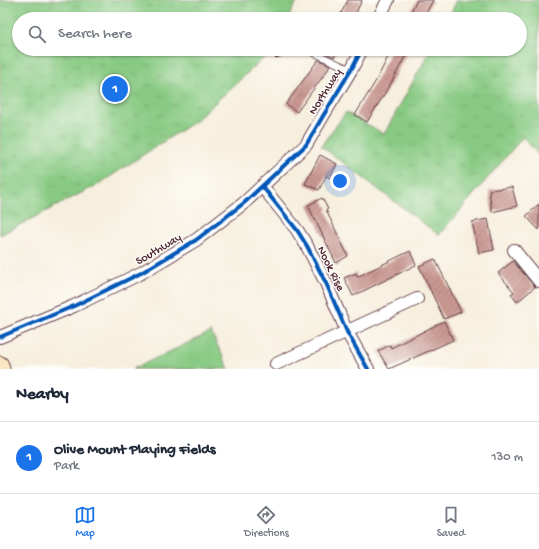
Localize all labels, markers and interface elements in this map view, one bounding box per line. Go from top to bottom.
search box [12,12,527,56]
icon: search [26,23,48,45]
text: Search here [58,25,132,43]
street label: Northway [306,66,346,118]
pin: 1 [102,74,128,104]
your location [330,171,350,191]
street label: Southway [134,231,184,269]
street label: Nook Rise [313,244,347,294]
text: Nearby [16,385,69,405]
text: Olive Mount Playing Fields [54,441,216,459]
text: 1 [26,450,32,465]
text: 130 m [491,450,523,465]
text: Park [54,459,79,474]
tab: Map [74,504,96,540]
tab: Directions [244,504,289,540]
tab: Saved [437,504,465,540]

